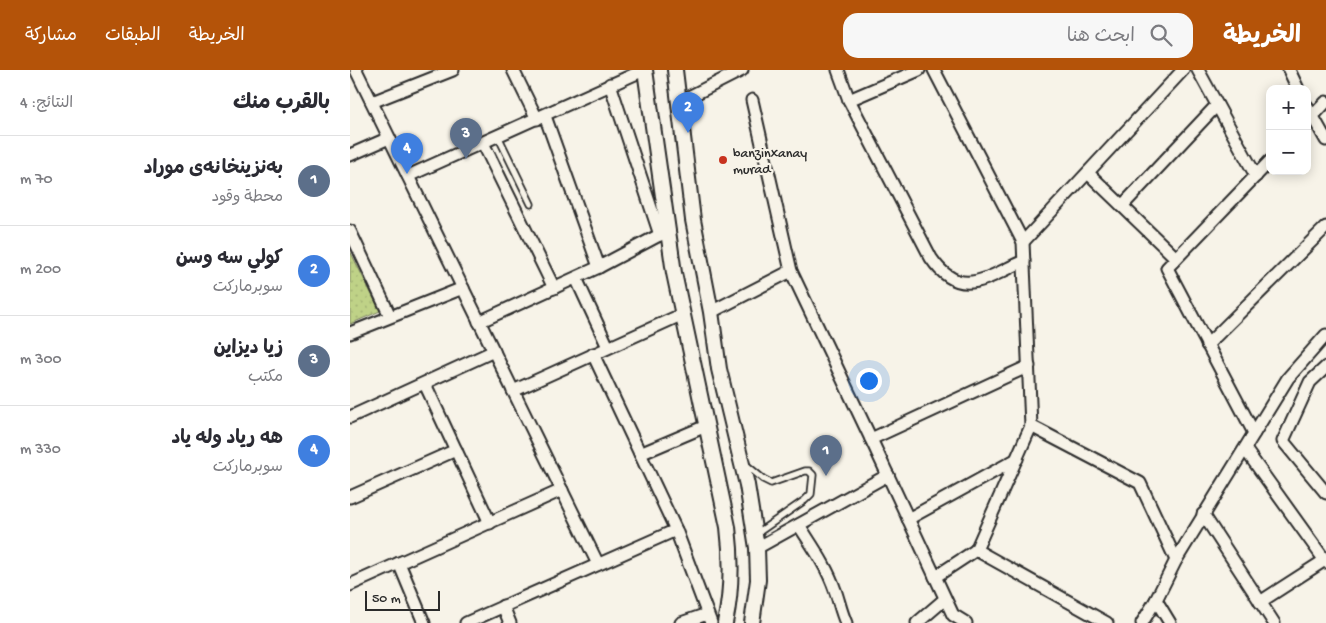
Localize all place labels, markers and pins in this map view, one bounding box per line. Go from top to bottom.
pin: 2 [672,92,704,133]
pin: 3 [450,118,482,159]
pin: 4 [391,133,423,174]
place label: banzinxanay murad [733,146,807,179]
marker: banzinxanay murad [717,154,729,166]
pin: 1 [810,435,842,476]

